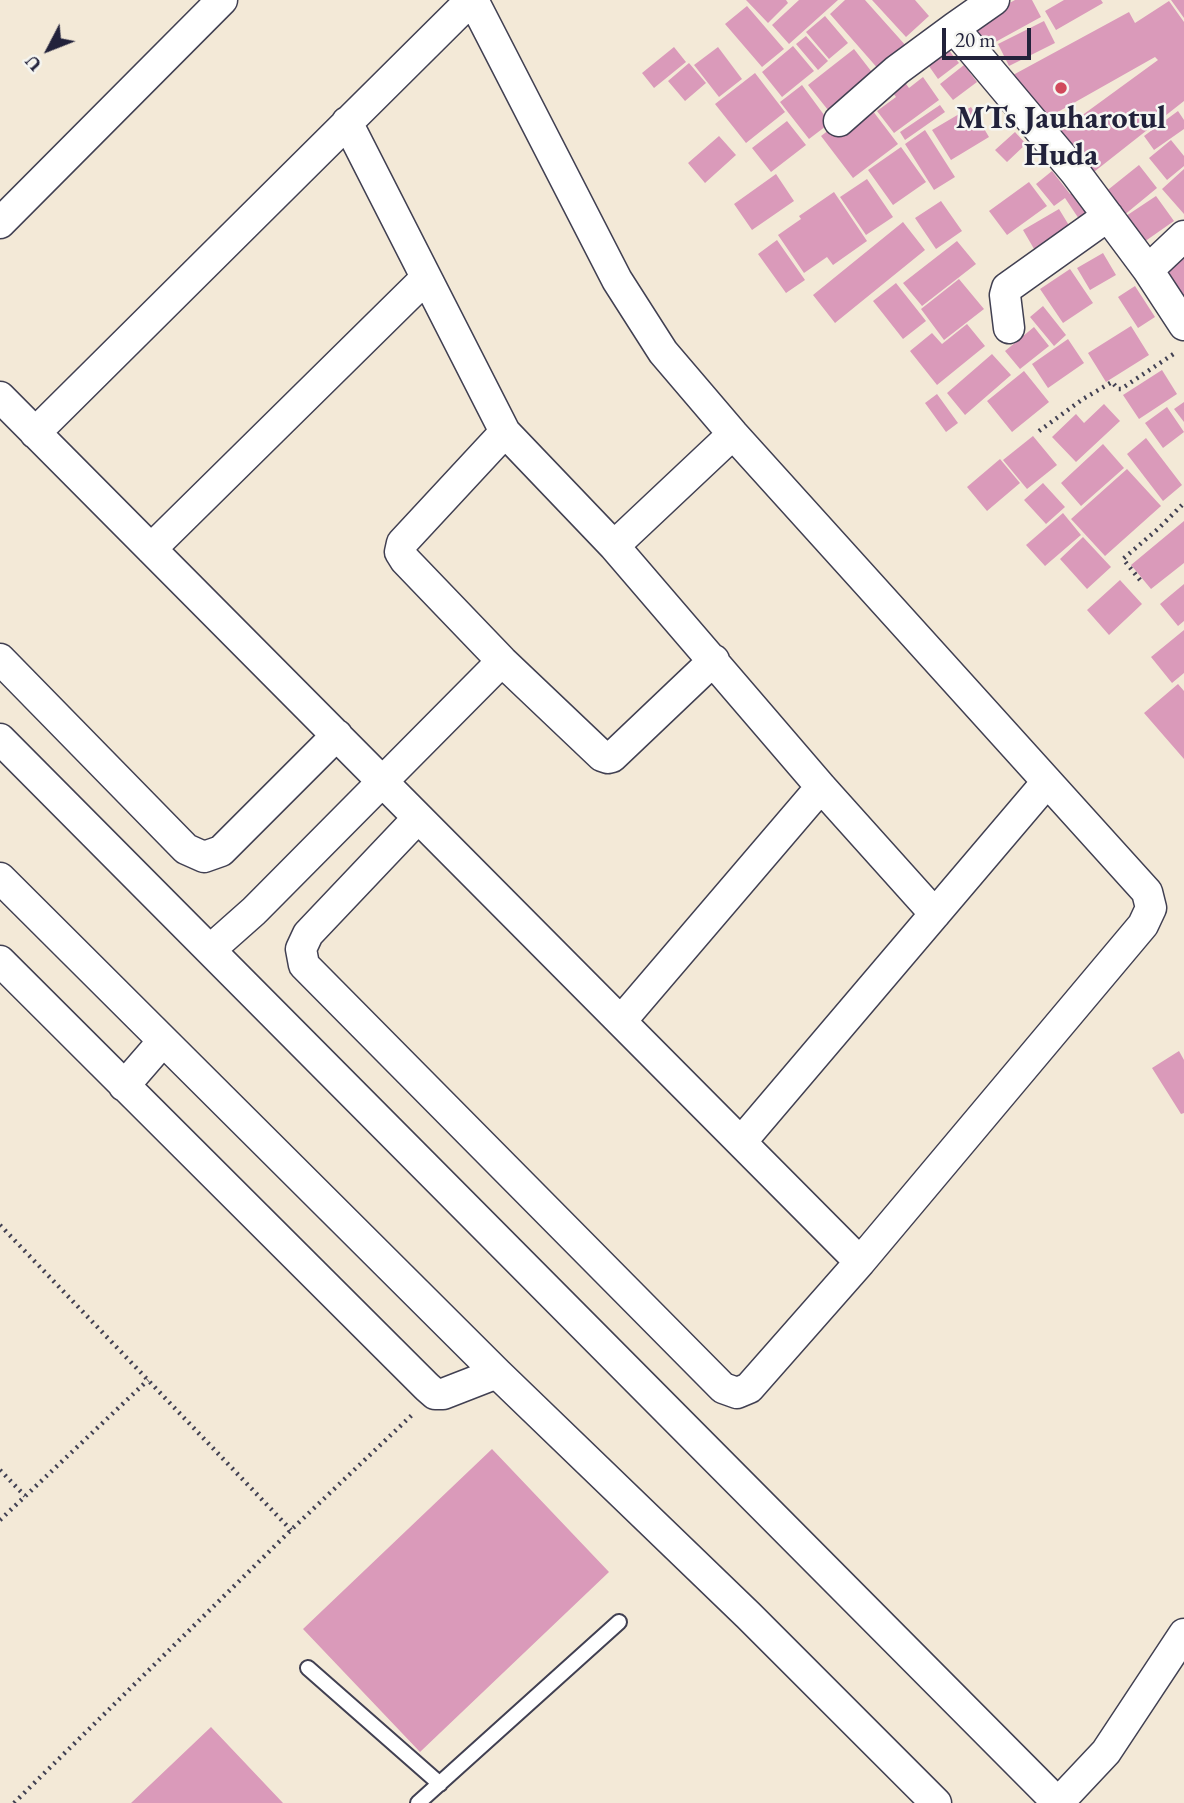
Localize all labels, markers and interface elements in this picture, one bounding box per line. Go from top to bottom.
north arrow [14,14,84,84]
scale bar [946,14,1035,58]
text: 20 m [955,26,996,53]
text: U [19,50,47,77]
marker: MTs Jauharotul Huda [1053,80,1069,96]
place label: MTs Jauharotul Huda [956,100,1166,175]

